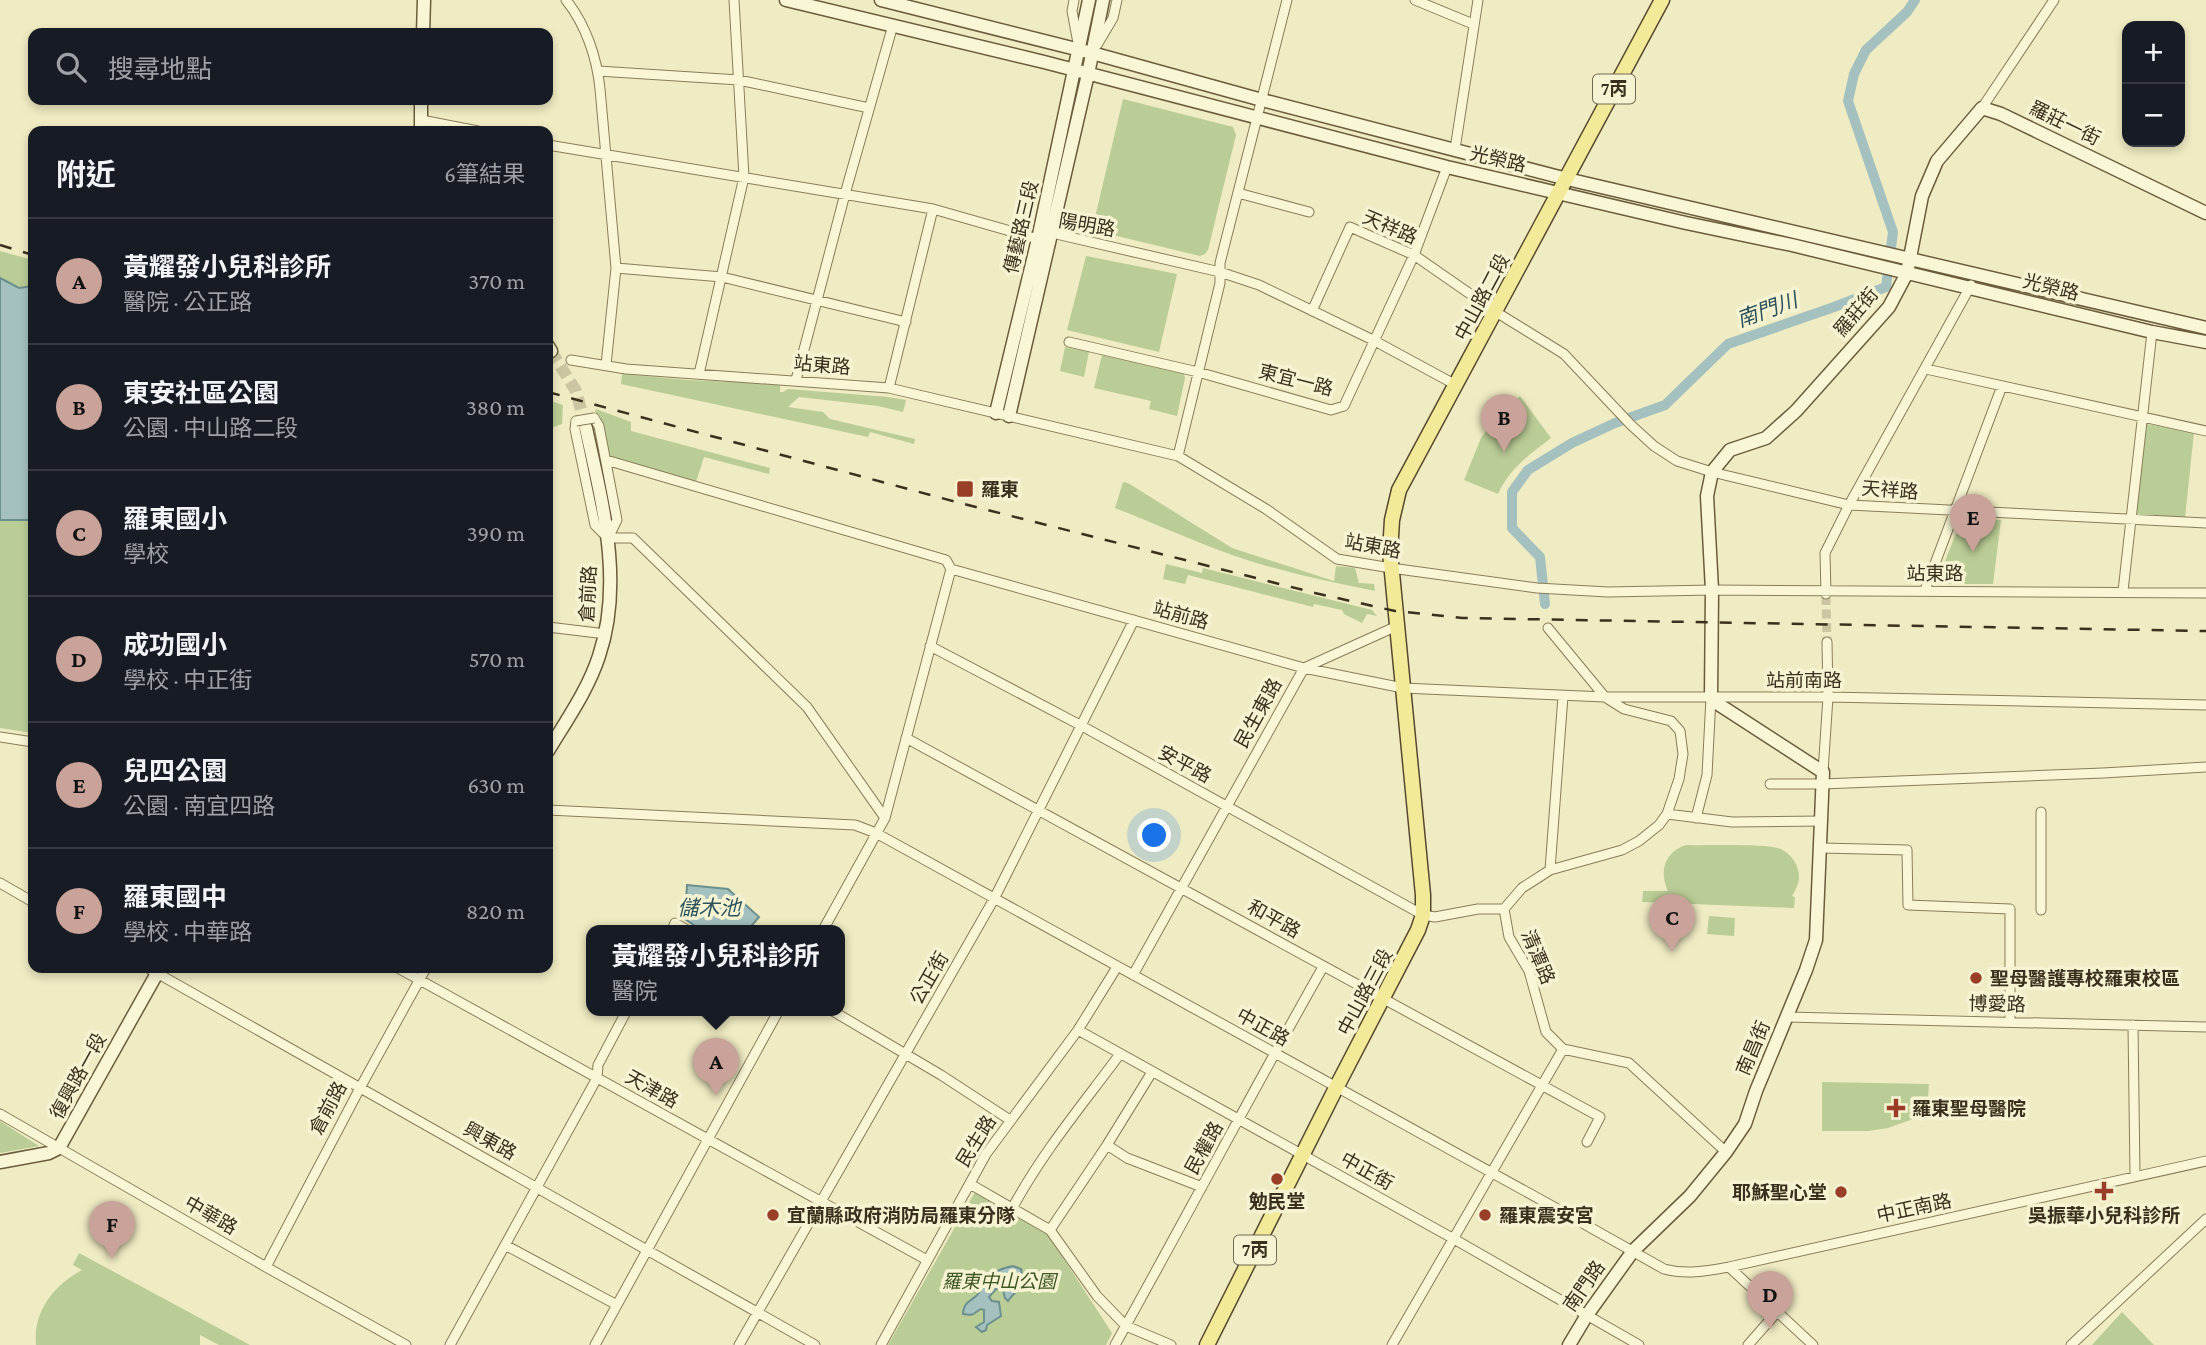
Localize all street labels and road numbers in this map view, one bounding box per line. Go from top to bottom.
road number: 7丙 [1593,74,1635,104]
street label: 羅莊一街 [2026,97,2104,149]
street label: 光榮路 [1468,142,1528,176]
street label: 傳藝路三段 [1000,178,1042,276]
street label: 天祥路 [1360,206,1420,248]
street label: 陽明路 [1057,210,1117,240]
street label: 中山路二段 [1450,250,1514,344]
street label: 光榮路 [2021,270,2081,304]
street label: 羅莊街 [1830,283,1882,341]
street label: 站東路 [793,352,851,378]
street label: 東宜一路 [1257,361,1335,399]
street label: 天祥路 [1861,478,1919,502]
street label: 站東路 [1343,530,1403,562]
street label: 站東路 [1906,563,1964,584]
street label: 倉前路 [576,565,600,623]
street label: 站前路 [1151,597,1211,633]
street label: 站前南路 [1766,670,1842,691]
street label: 民生東路 [1230,675,1286,751]
street label: 安平路 [1155,741,1215,787]
street label: 和平路 [1244,896,1304,942]
street label: 清潭路 [1517,927,1559,987]
street label: 中山路三段 [1333,945,1397,1039]
street label: 公正街 [906,948,952,1008]
street label: 博愛路 [1968,993,2026,1015]
street label: 中正路 [1233,1004,1293,1050]
street label: 南昌街 [1732,1018,1774,1078]
street label: 復興路一段 [46,1029,110,1123]
street label: 天津路 [622,1066,682,1112]
street label: 倉前路 [305,1078,351,1138]
street label: 民生路 [952,1111,1000,1171]
street label: 興東路 [460,1118,520,1164]
street label: 民權路 [1181,1118,1227,1178]
street label: 中正街 [1337,1148,1397,1194]
street label: 中正南路 [1875,1190,1953,1226]
street label: 中華路 [181,1192,241,1238]
road number: 7丙 [1234,1236,1276,1265]
street label: 南門路 [1559,1257,1609,1315]

